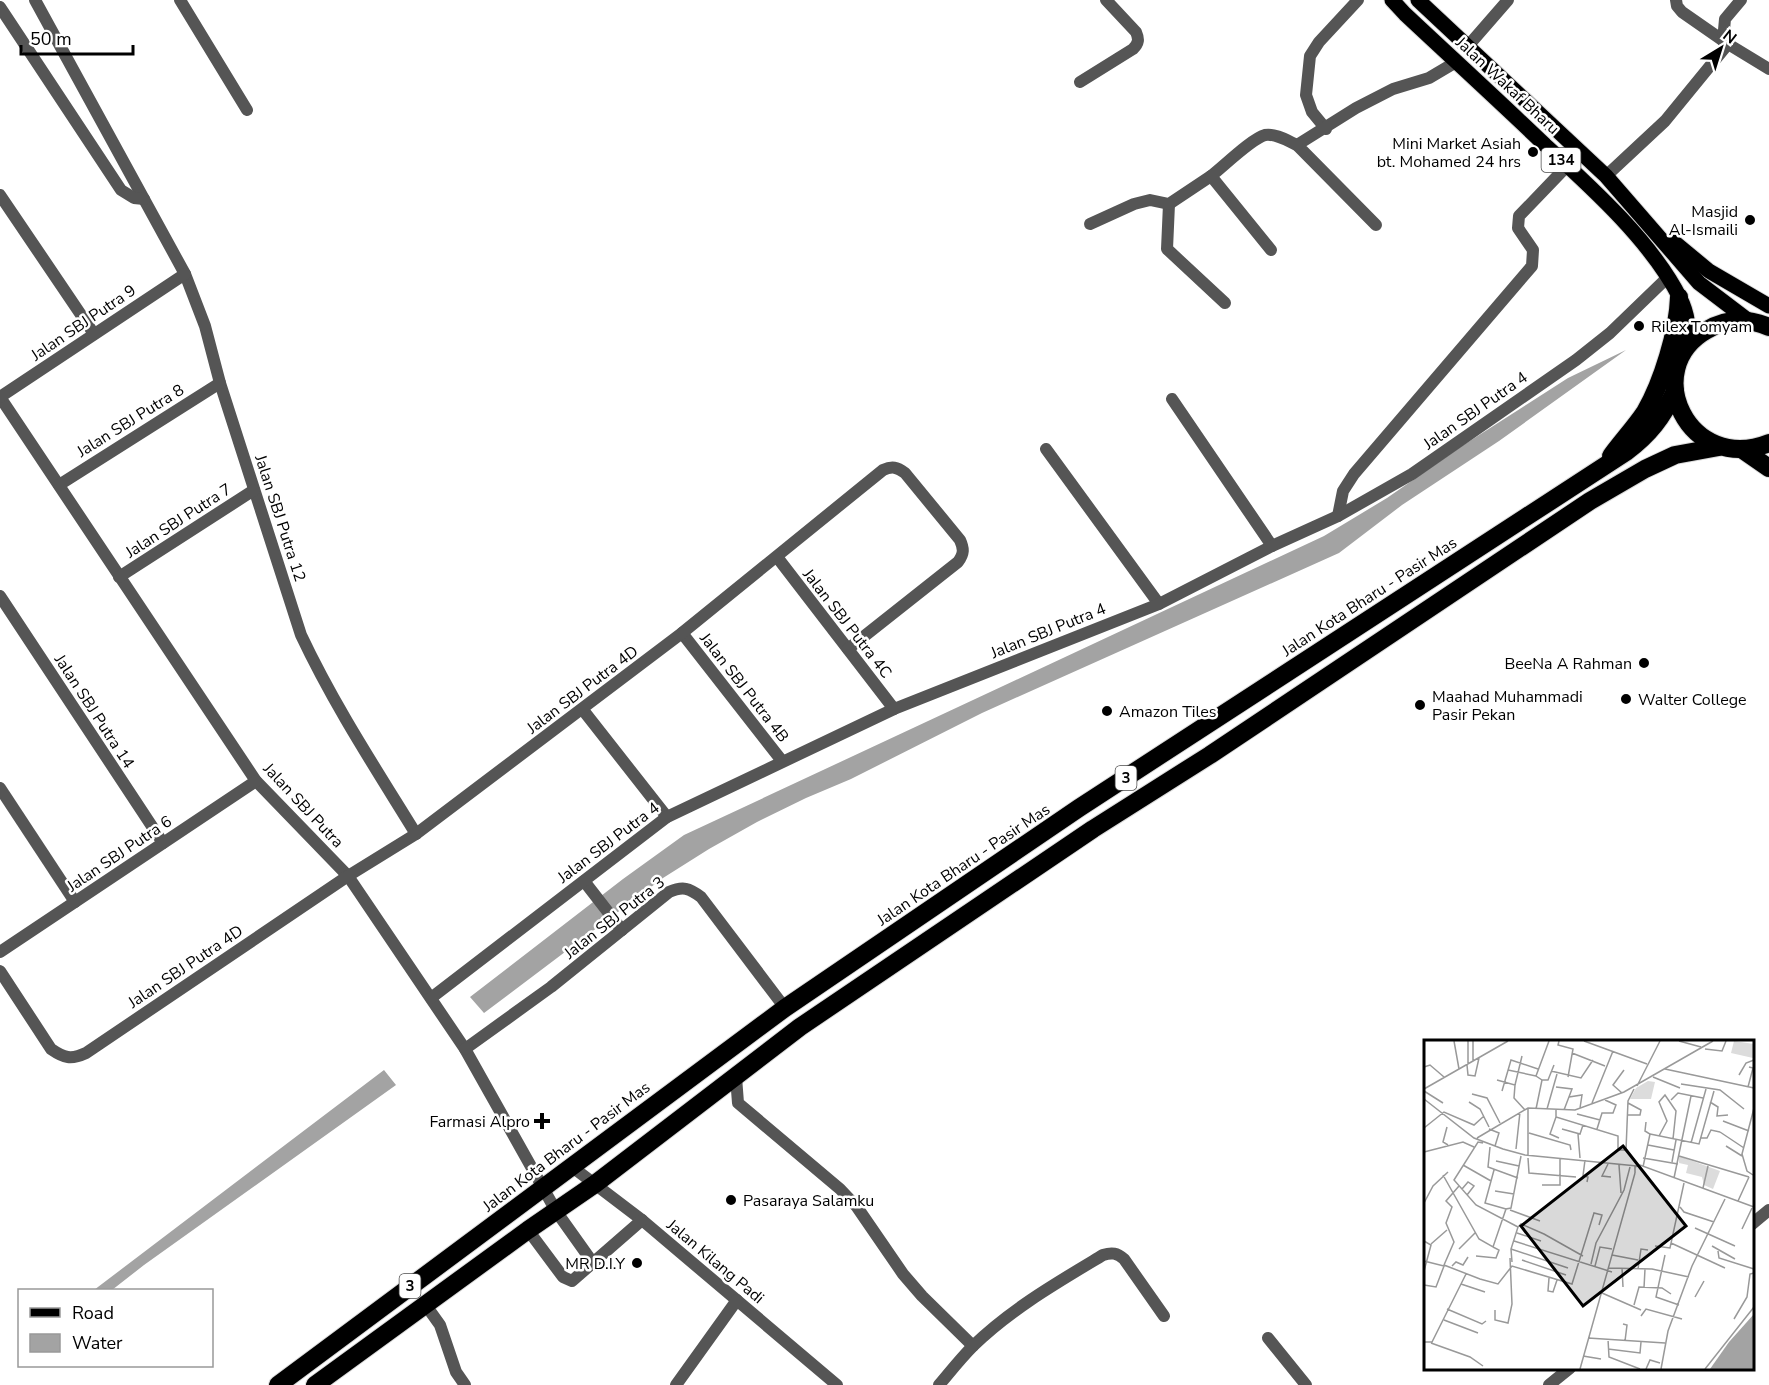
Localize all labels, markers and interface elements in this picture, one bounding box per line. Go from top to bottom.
scale bar [21,18,134,56]
north arrow [1691,18,1751,78]
text: N [1718,25,1741,49]
text: 50 m [30,27,72,51]
street label: Jalan Wakaf Bharu [1450,31,1564,140]
place label: Mini Market Asiah bt. Mohamed 24 hrs [1377,133,1521,173]
marker: Mini Market Asiah bt. Mohamed 24 hrs [1526,145,1540,159]
road number: 134 [1542,148,1580,172]
place label: Masjid Al-Ismaili [1669,201,1738,241]
marker: Masjid Al-Ismaili [1743,213,1757,227]
street label: Jalan SBJ Putra 9 [26,279,140,367]
place label: Rilex Tomyam [1651,316,1752,338]
marker: Rilex Tomyam [1632,319,1646,333]
street label: Jalan SBJ Putra 4 [1418,366,1532,455]
street label: Jalan SBJ Putra 8 [72,379,188,463]
street label: Jalan SBJ Putra 12 [249,451,311,584]
street label: Jalan SBJ Putra 7 [120,478,236,564]
street label: Jalan Kota Bharu - Pasir Mas [1277,532,1461,662]
street label: Jalan SBJ Putra 4C [797,564,897,683]
street label: Jalan SBJ Putra 4 [987,598,1110,664]
street label: Jalan SBJ Putra 4B [694,628,794,747]
street label: Jalan SBJ Putra 4D [522,641,643,740]
street label: Jalan SBJ Putra 14 [48,649,140,773]
place label: BeeNa A Rahman [1504,653,1632,675]
marker: BeeNa A Rahman [1637,656,1651,670]
place label: Maahad Muhammadi Pasir Pekan [1432,686,1583,726]
place label: Walter College [1638,689,1747,711]
marker: Walter College [1619,692,1633,706]
marker: Maahad Muhammadi Pasir Pekan [1413,698,1427,712]
place label: Amazon Tiles [1119,701,1216,723]
marker: Amazon Tiles [1100,704,1114,718]
street label: Jalan SBJ Putra [257,758,348,853]
road number: 3 [1116,766,1136,790]
street label: Jalan SBJ Putra 4 [552,797,664,889]
street label: Jalan Kota Bharu - Pasir Mas [872,799,1054,932]
street label: Jalan SBJ Putra 6 [62,810,176,898]
street label: Jalan SBJ Putra 3 [559,871,670,965]
street label: Jalan SBJ Putra 4D [123,920,247,1014]
inset map [1424,1040,1754,1370]
street label: Jalan Kota Bharu - Pasir Mas [478,1077,655,1218]
place label: Farmasi Alpro [429,1111,530,1133]
marker: Farmasi Alpro [535,1114,549,1128]
place label: Pasaraya Salamku [743,1190,874,1212]
marker: Pasaraya Salamku [724,1193,738,1207]
street label: Jalan Kilang Padi [661,1214,769,1309]
place label: MR D.I.Y [565,1253,625,1275]
marker: MR D.I.Y [630,1256,644,1270]
road number: 3 [400,1274,420,1298]
legend [18,1289,213,1367]
text: Road [72,1301,114,1325]
text: Water [72,1331,123,1355]

